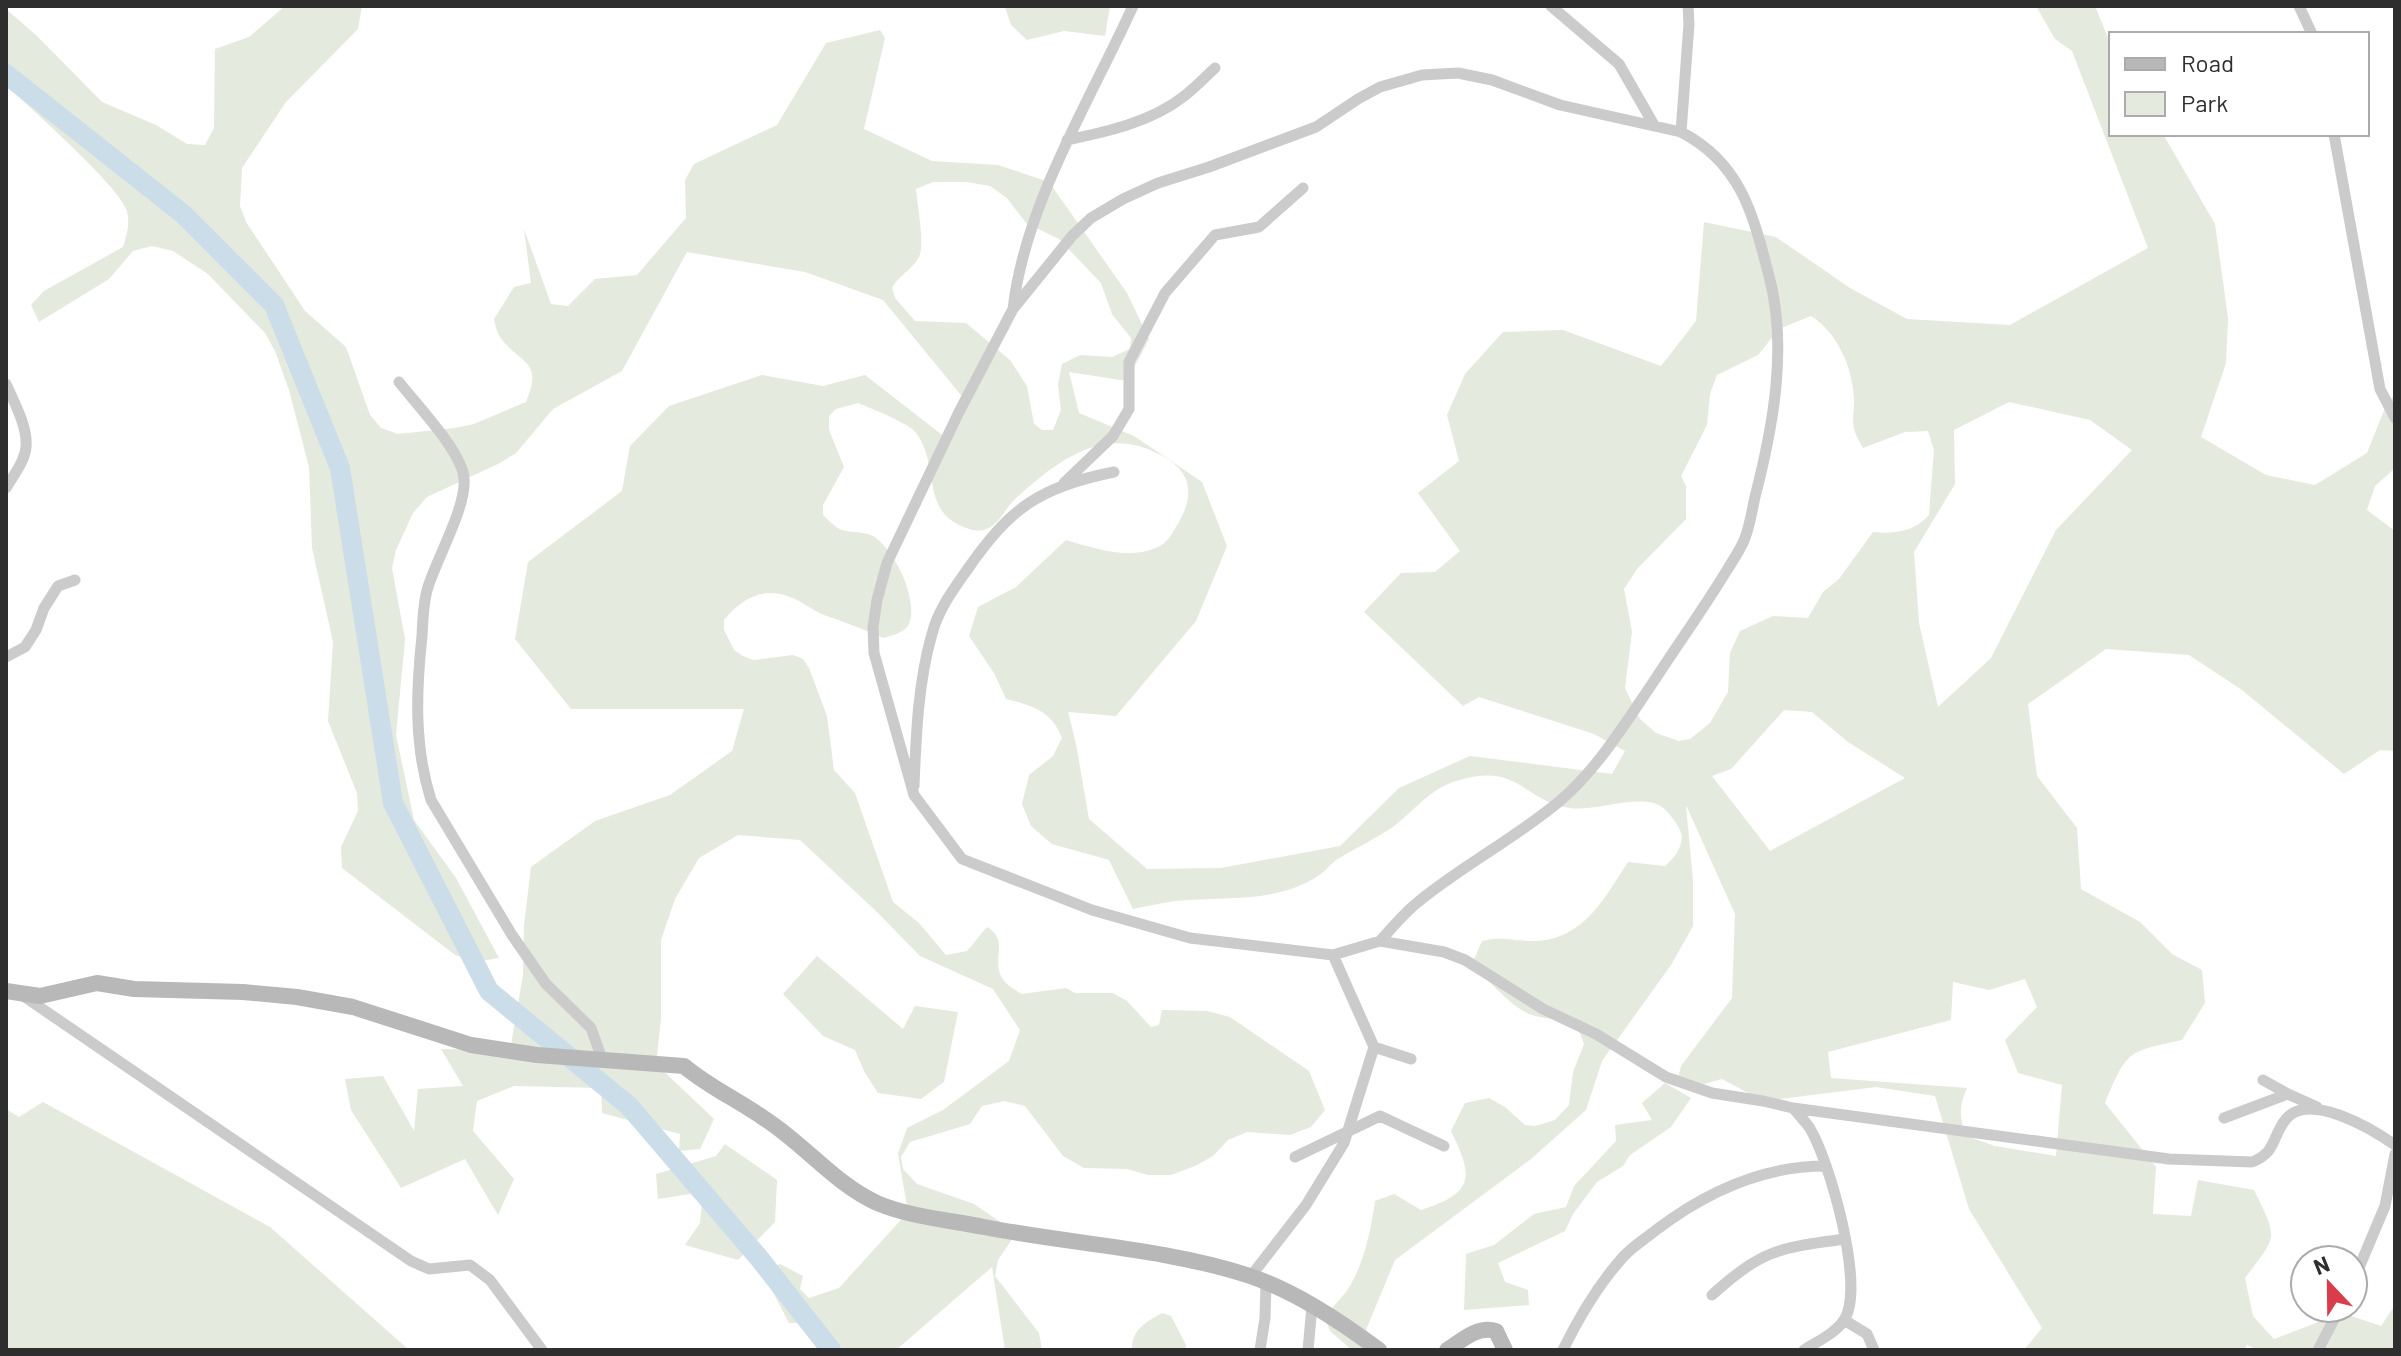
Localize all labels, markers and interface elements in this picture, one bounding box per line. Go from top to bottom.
legend [2109,32,2369,136]
text: Road [2181,48,2234,77]
text: Park [2181,88,2228,117]
north arrow [2289,1244,2369,1324]
text: N [2309,1250,2333,1279]

